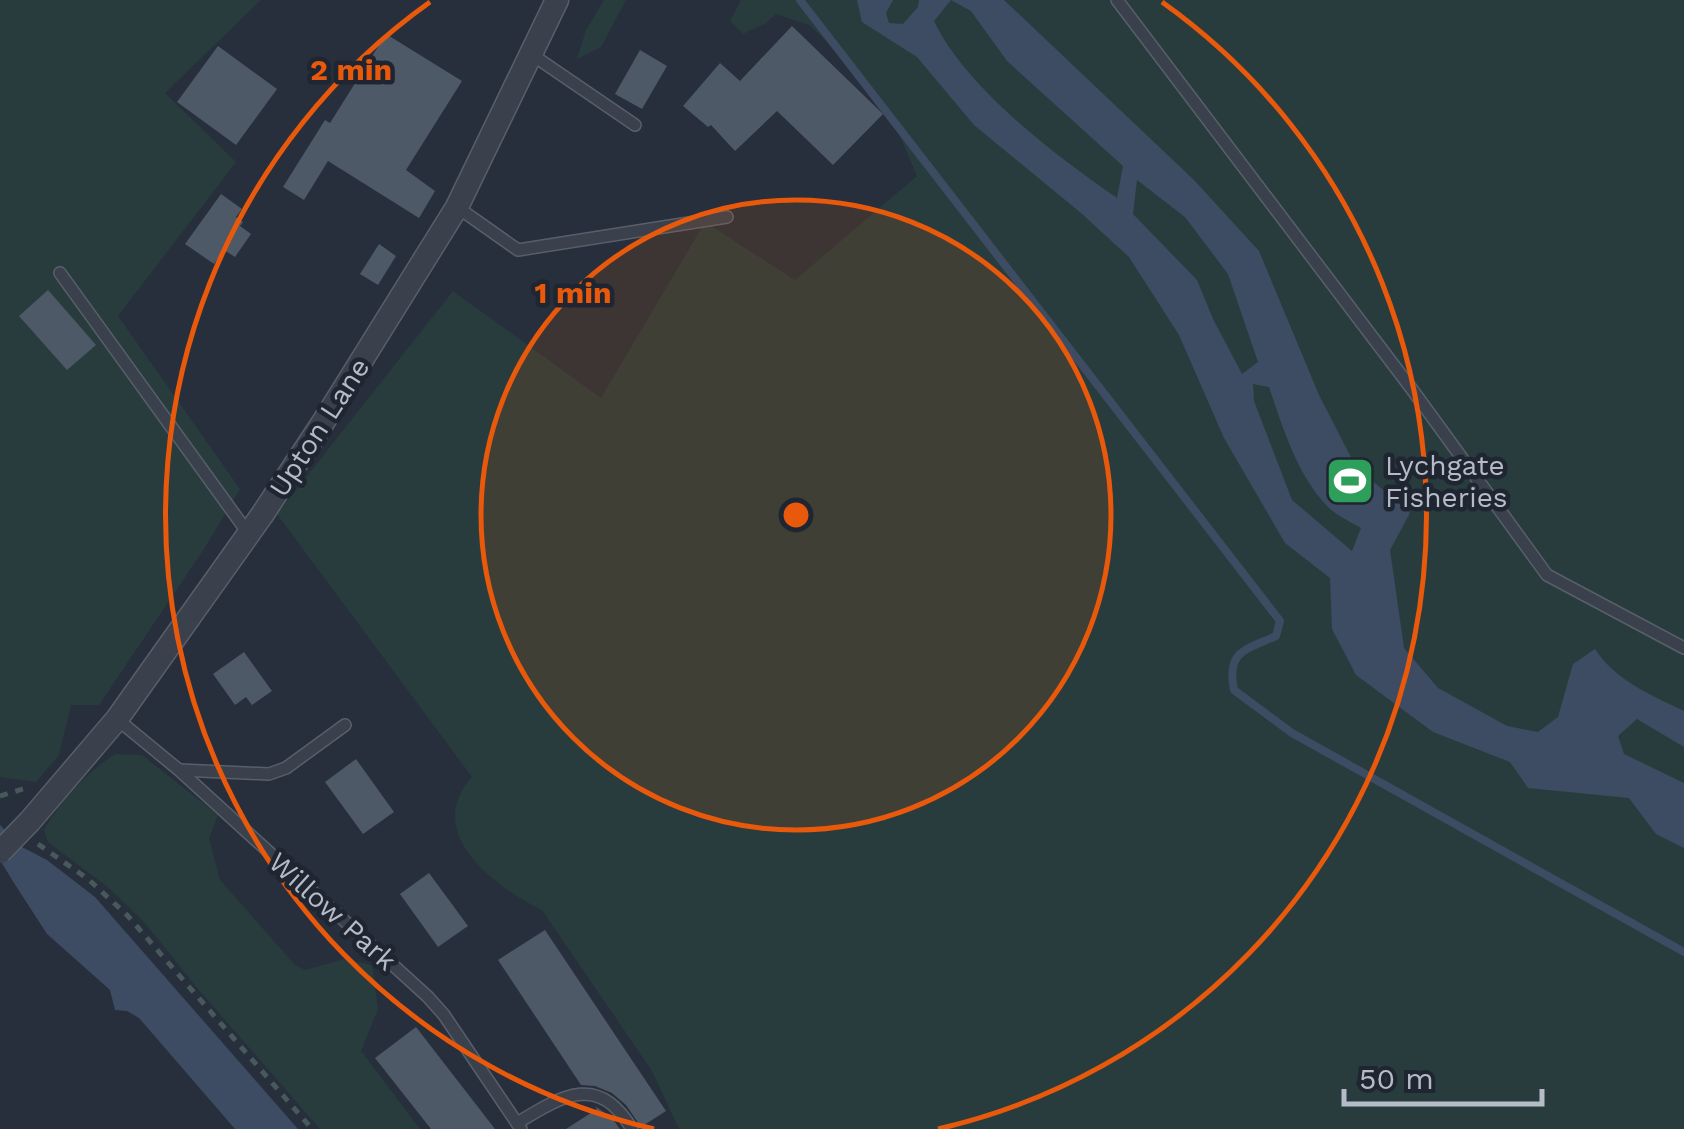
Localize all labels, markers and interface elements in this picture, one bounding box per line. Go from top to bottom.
text: 2 min [310,52,392,87]
text: 1 min [534,275,612,310]
street label: Upton Lane [262,352,376,503]
place label: Lychgate Fisheries [1385,449,1508,514]
sports icon: Lychgate Fisheries [1324,455,1376,507]
centre of rings [778,497,814,533]
street label: Willow Park [262,845,403,977]
scale bar [1344,1044,1542,1106]
text: 50 m [1359,1061,1434,1096]

